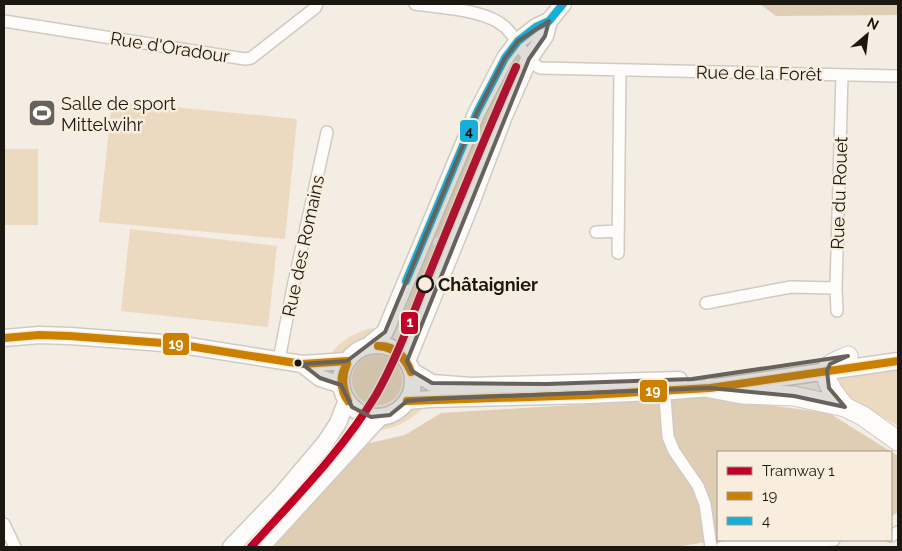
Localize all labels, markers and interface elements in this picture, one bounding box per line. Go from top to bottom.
north arrow [842,10,892,60]
text: N [865,14,882,33]
street label: Rue d'Oradour [109,27,232,67]
street label: Rue de la Forêt [696,61,822,85]
place label: Salle de sport Mittelwihr [61,93,176,135]
sports icon: Salle de sport Mittelwihr [27,98,57,128]
line badge: 4 [459,119,479,143]
text: 4 [465,123,473,139]
street label: Rue du Rouet [827,136,851,250]
street label: Rue des Romains [278,173,328,319]
place label: Châtaignier [438,274,538,295]
marker: Châtaignier [416,275,434,293]
line badge: 1 [400,311,419,335]
text: 1 [407,314,414,330]
line badge: 19 [162,332,190,356]
text: 19 [168,336,184,352]
unlabelled marker [293,358,303,368]
line badge: 19 [639,379,668,403]
text: 19 [645,383,661,399]
legend [717,451,892,541]
text: Tramway 1 [762,462,835,480]
text: 19 [762,487,777,505]
text: 4 [762,512,770,530]

